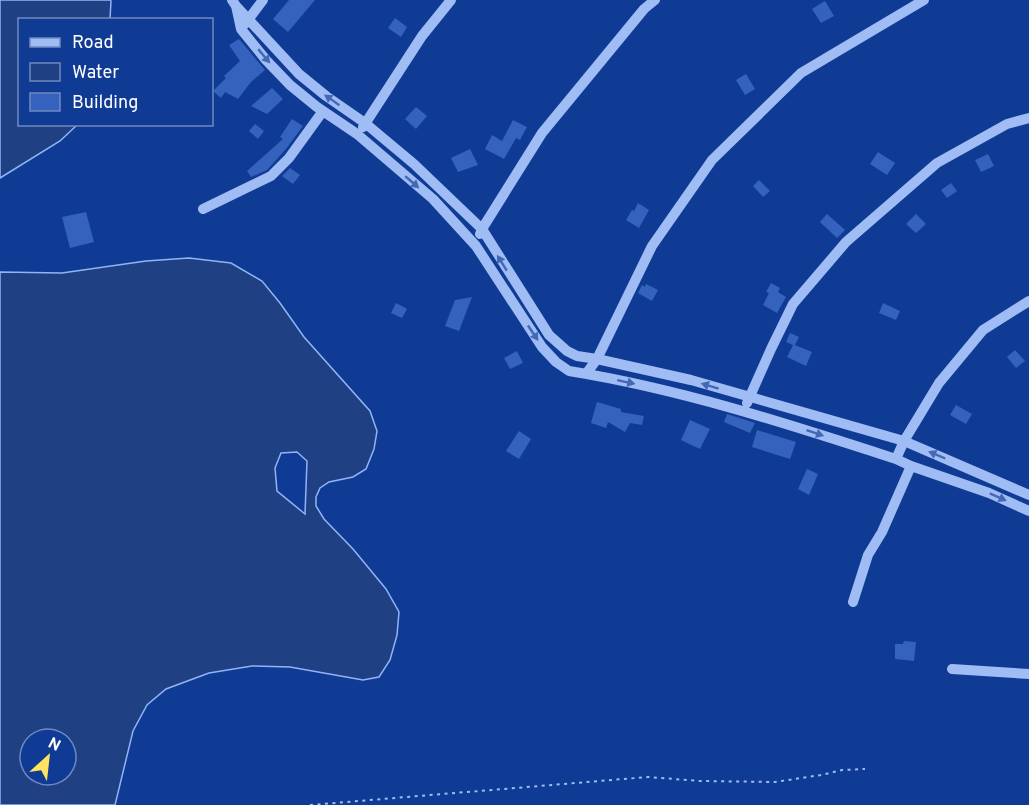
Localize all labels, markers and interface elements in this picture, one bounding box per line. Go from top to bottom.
legend [18,18,213,126]
text: Road [72,32,114,55]
one-way arrow [257,48,270,64]
text: Water [72,62,119,85]
text: Building [72,92,138,115]
one-way arrow [325,94,341,106]
one-way arrow [404,175,420,188]
one-way arrow [497,255,508,271]
one-way arrow [527,325,539,341]
one-way arrow [617,378,636,388]
one-way arrow [701,381,719,390]
one-way arrow [806,429,824,438]
one-way arrow [927,450,945,460]
one-way arrow [990,493,1007,502]
north arrow [18,727,78,787]
text: N [44,734,64,757]

